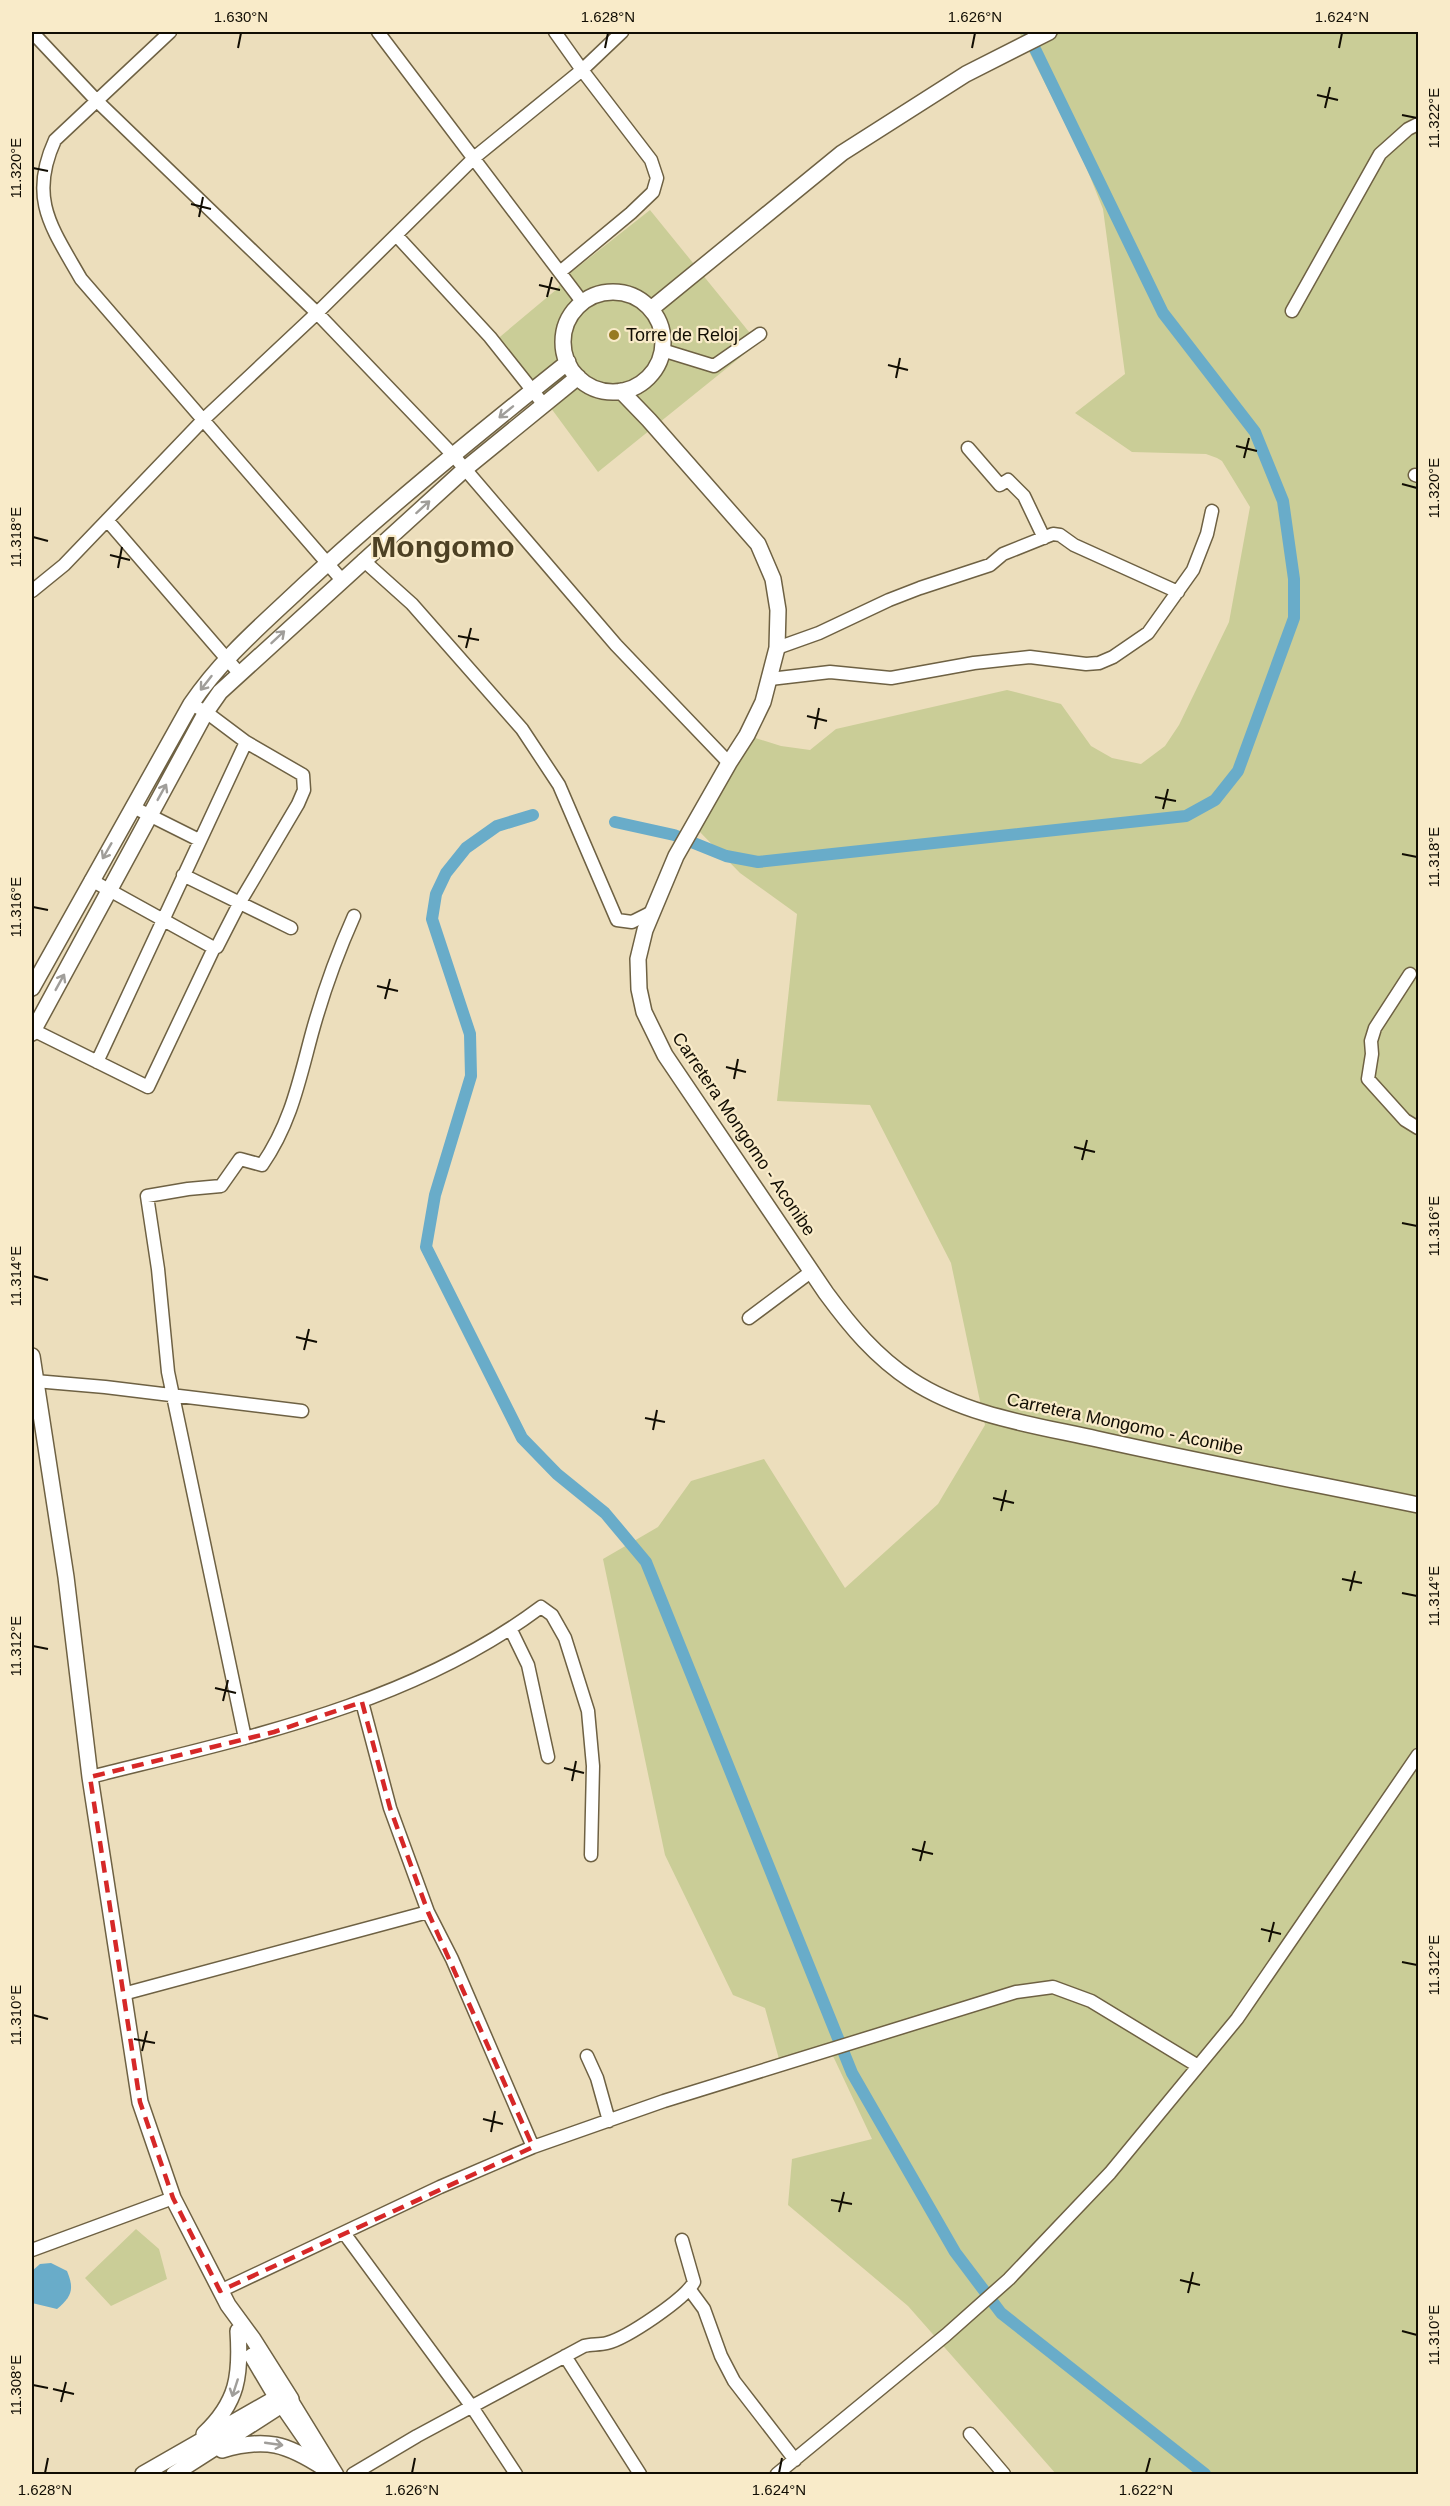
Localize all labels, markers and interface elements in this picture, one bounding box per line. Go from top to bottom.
text: 1.630°N [214,8,268,25]
text: 1.628°N [581,8,635,25]
text: 1.626°N [948,8,1002,25]
text: 1.624°N [1315,8,1369,25]
text: 11.322°E [1425,88,1442,148]
text: 11.320°E [7,138,24,198]
place label: Torre de Reloj [626,325,738,345]
marker: Torre de Reloj [607,328,621,342]
one-way arrow [498,405,514,418]
text: 11.320°E [1425,458,1442,518]
one-way arrow [415,500,430,514]
text: 11.318°E [7,507,24,567]
district label: Mongomo [371,530,515,563]
one-way arrow [270,631,285,645]
one-way arrow [199,675,212,691]
one-way arrow [156,784,168,801]
text: 11.318°E [1425,827,1442,887]
one-way arrow [101,842,113,859]
text: 11.316°E [7,877,24,937]
one-way arrow [54,974,66,991]
street label: Carretera Mongomo - Aconibe [668,1028,820,1240]
text: 11.316°E [1425,1196,1442,1256]
text: 11.314°E [7,1246,24,1306]
street label: Carretera Mongomo - Aconibe [1005,1389,1245,1459]
text: 11.314°E [1425,1566,1442,1626]
text: 11.312°E [7,1616,24,1676]
text: 11.312°E [1425,1935,1442,1995]
text: 11.310°E [7,1985,24,2045]
text: 11.310°E [1425,2305,1442,2365]
text: 11.308°E [7,2355,24,2415]
one-way arrow [228,2379,239,2397]
one-way arrow [263,2439,283,2450]
text: 1.628°N [18,2481,72,2498]
text: 1.626°N [385,2481,439,2498]
text: 1.624°N [752,2481,806,2498]
text: 1.622°N [1119,2481,1173,2498]

